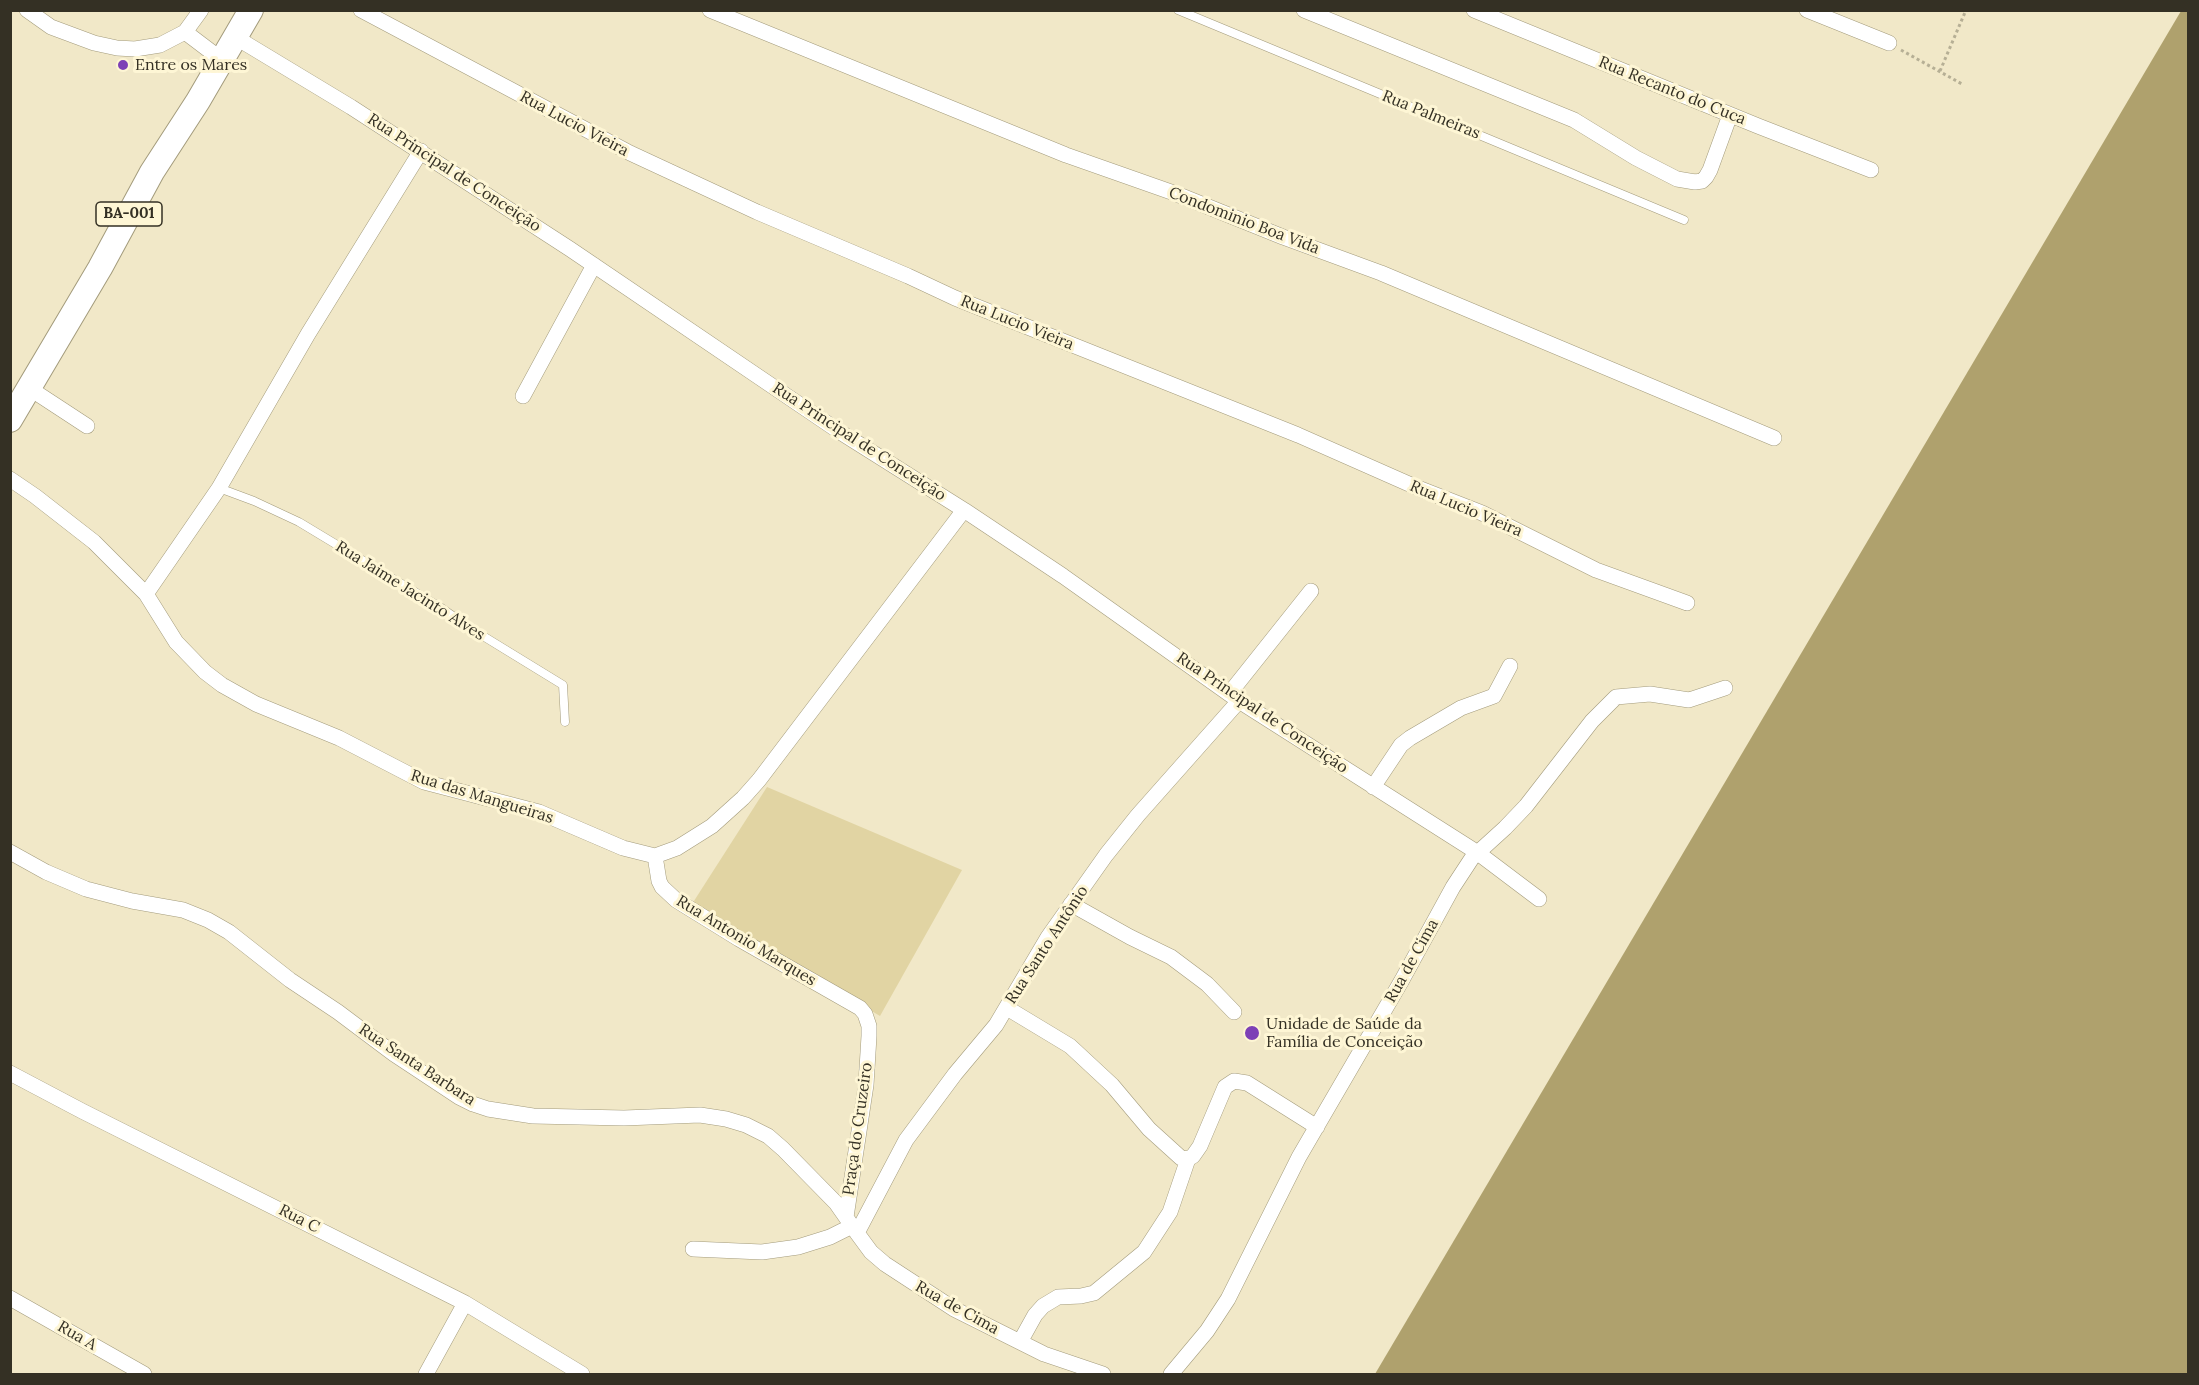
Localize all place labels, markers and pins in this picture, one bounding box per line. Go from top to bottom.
place label: Entre os Mares [135,55,247,75]
marker: Entre os Mares [116,58,130,72]
place label: Unidade de Saúde da Família de Conceição [1266,1014,1423,1052]
marker: Unidade de Saúde da Família de Conceição [1243,1024,1261,1042]

